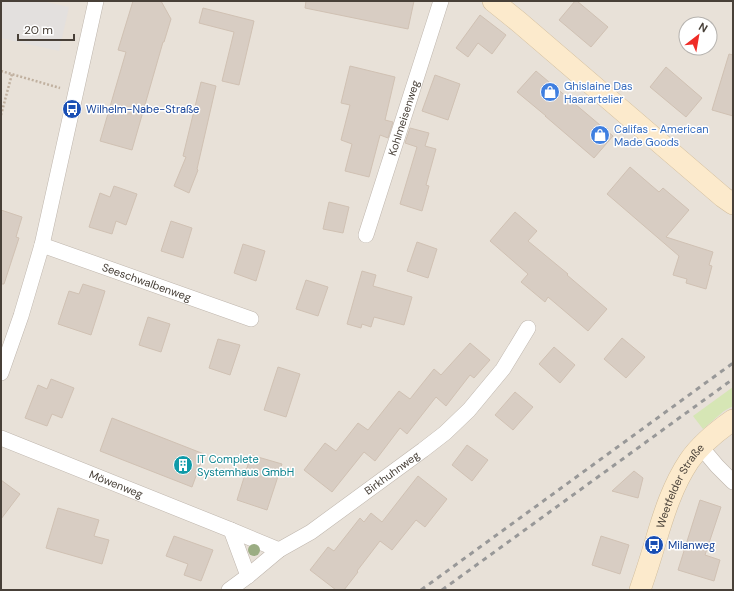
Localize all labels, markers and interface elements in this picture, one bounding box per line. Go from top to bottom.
scale bar [18,16,74,42]
north arrow [678,16,718,56]
text: N [696,19,710,35]
text: 20 m [24,22,53,38]
street label: Kohlmeisenweg [385,78,422,157]
place label: Ghislaine Das Haarartelier [564,79,632,106]
shop icon: Ghislaine Das Haarartelier [539,81,561,103]
bus stop icon: Wilhelm-Nabe-Straße [61,98,83,120]
place label: Wilhelm-Nabe-Straße [86,102,199,116]
place label: Califas - American Made Goods [614,122,708,149]
shop icon: Califas - American Made Goods [589,124,611,146]
street label: Seeschwalbenweg [100,260,193,304]
street label: Weetfelder Straße [653,441,707,530]
street label: Birkhuhnweg [362,448,422,498]
place label: IT Complete Systemhaus GmbH [197,452,294,479]
building icon: IT Complete Systemhaus GmbH [172,454,194,476]
street label: Möwenweg [87,467,145,501]
bus stop icon: Milanweg [643,534,665,556]
place label: Milanweg [668,538,715,552]

